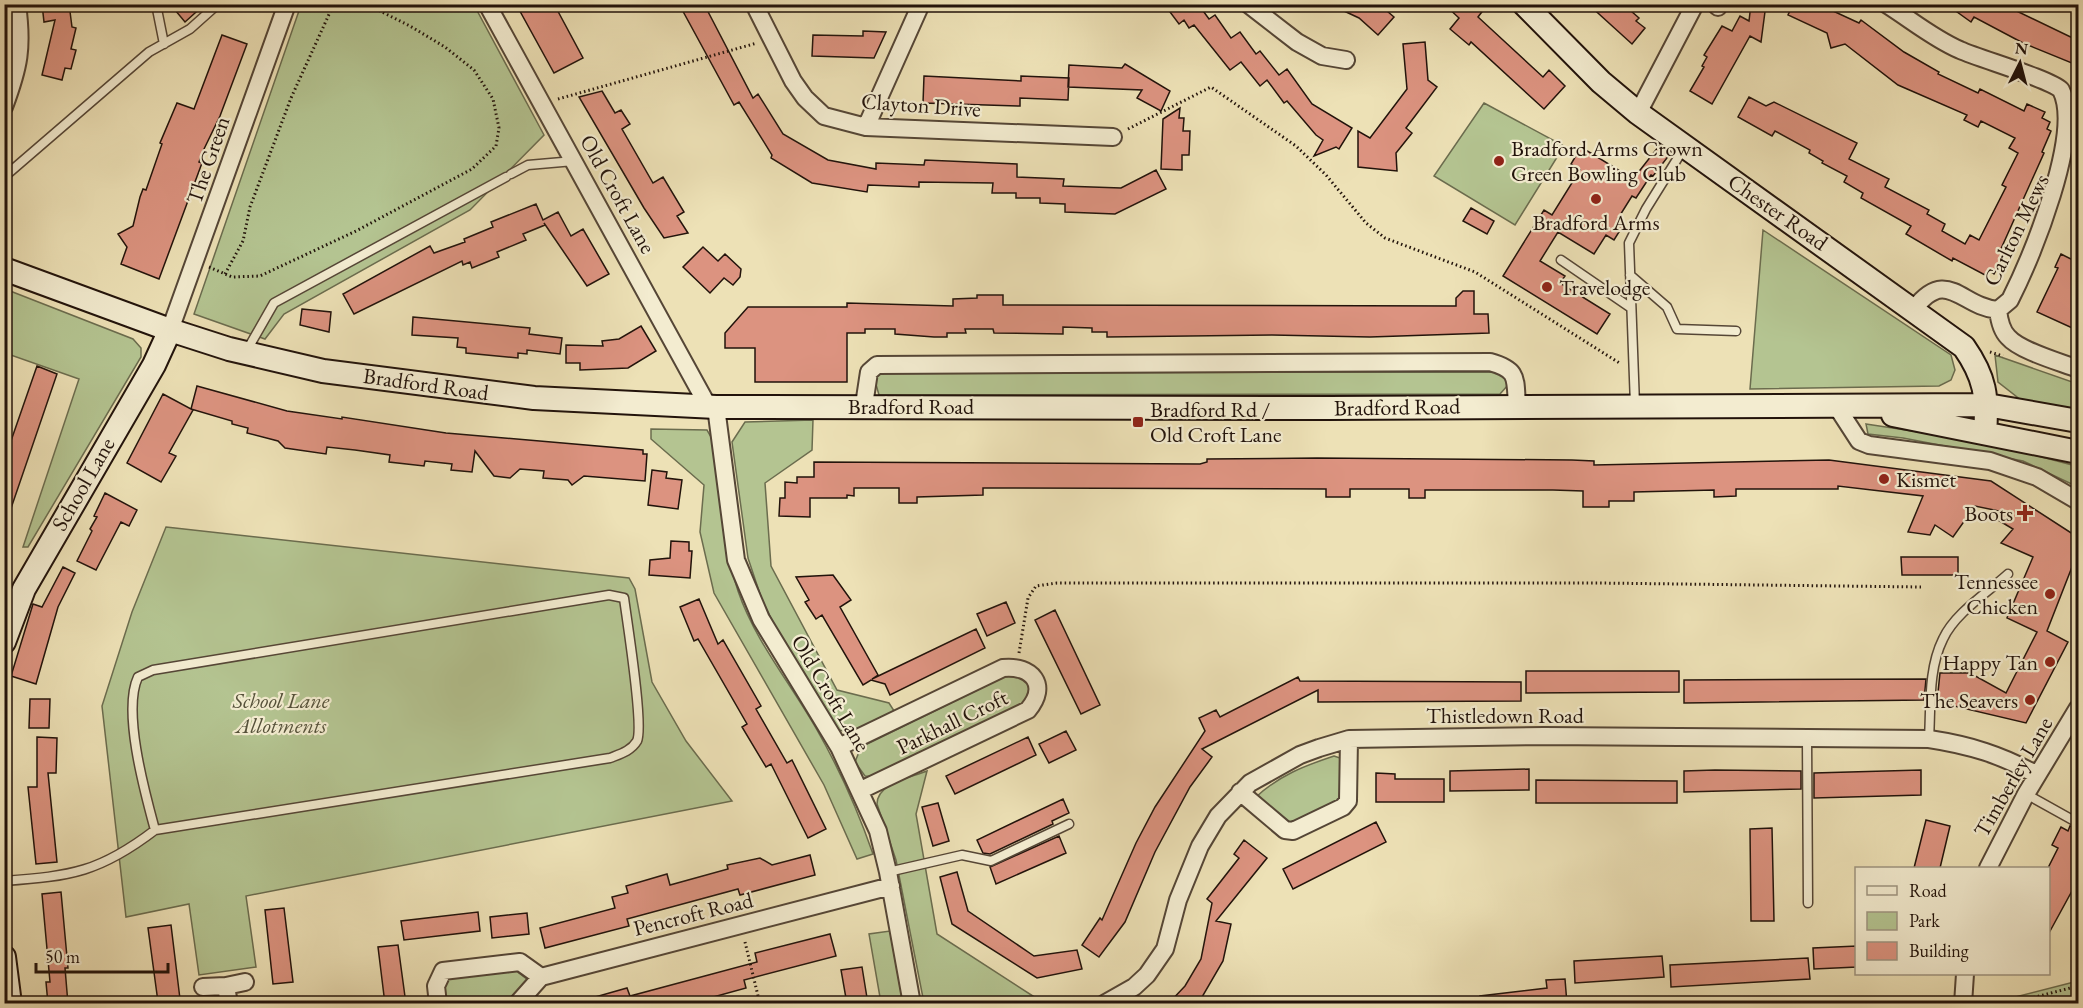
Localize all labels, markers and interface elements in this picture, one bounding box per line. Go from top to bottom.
north arrow [1990,33,2050,93]
text: N [2014,37,2029,60]
street label: Clayton Drive [860,86,982,124]
street label: The Green [179,112,237,208]
street label: Old Croft Lane [573,129,663,259]
place label: Bradford Arms Crown Green Bowling Club [1511,134,1703,188]
marker: Bradford Arms Crown Green Bowling Club [1492,154,1506,168]
street label: Chester Road [1722,167,1835,258]
street label: Carlton Mews [1976,169,2056,291]
marker: Bradford Arms [1589,192,1603,206]
place label: Bradford Arms [1532,208,1660,237]
place label: Travelodge [1559,273,1651,302]
marker: Travelodge [1540,280,1554,294]
street label: Bradford Road [361,361,491,407]
street label: Bradford Road [1334,391,1461,423]
street label: Bradford Road [848,392,975,421]
place label: Bradford Rd / Old Croft Lane [1150,395,1282,449]
marker: Bradford Rd / Old Croft Lane [1131,415,1145,429]
street label: School Lane [45,432,122,536]
place label: Kismet [1896,465,1956,494]
marker: Kismet [1877,472,1891,486]
place label: Boots [1964,499,2013,528]
marker: Boots [2018,506,2032,520]
place label: Tennessee Chicken [1954,567,2038,621]
marker: Tennessee Chicken [2043,587,2057,601]
street label: Old Croft Lane [785,629,878,757]
place label: Happy Tan [1942,648,2038,677]
marker: Happy Tan [2043,655,2057,669]
street label: Parkhall Croft [892,683,1013,761]
park label: School Lane Allotments [232,686,330,740]
place label: The Seavers [1920,686,2018,715]
marker: The Seavers [2023,693,2037,707]
street label: Thistledown Road [1426,701,1585,730]
street label: Timberley Lane [1967,711,2059,842]
legend [1855,867,2050,975]
text: Road [1909,879,1948,902]
street label: Pencroft Road [630,885,757,943]
text: Park [1909,909,1940,932]
scale bar [36,936,168,974]
text: Building [1909,939,1969,962]
text: 50 m [45,945,80,968]

